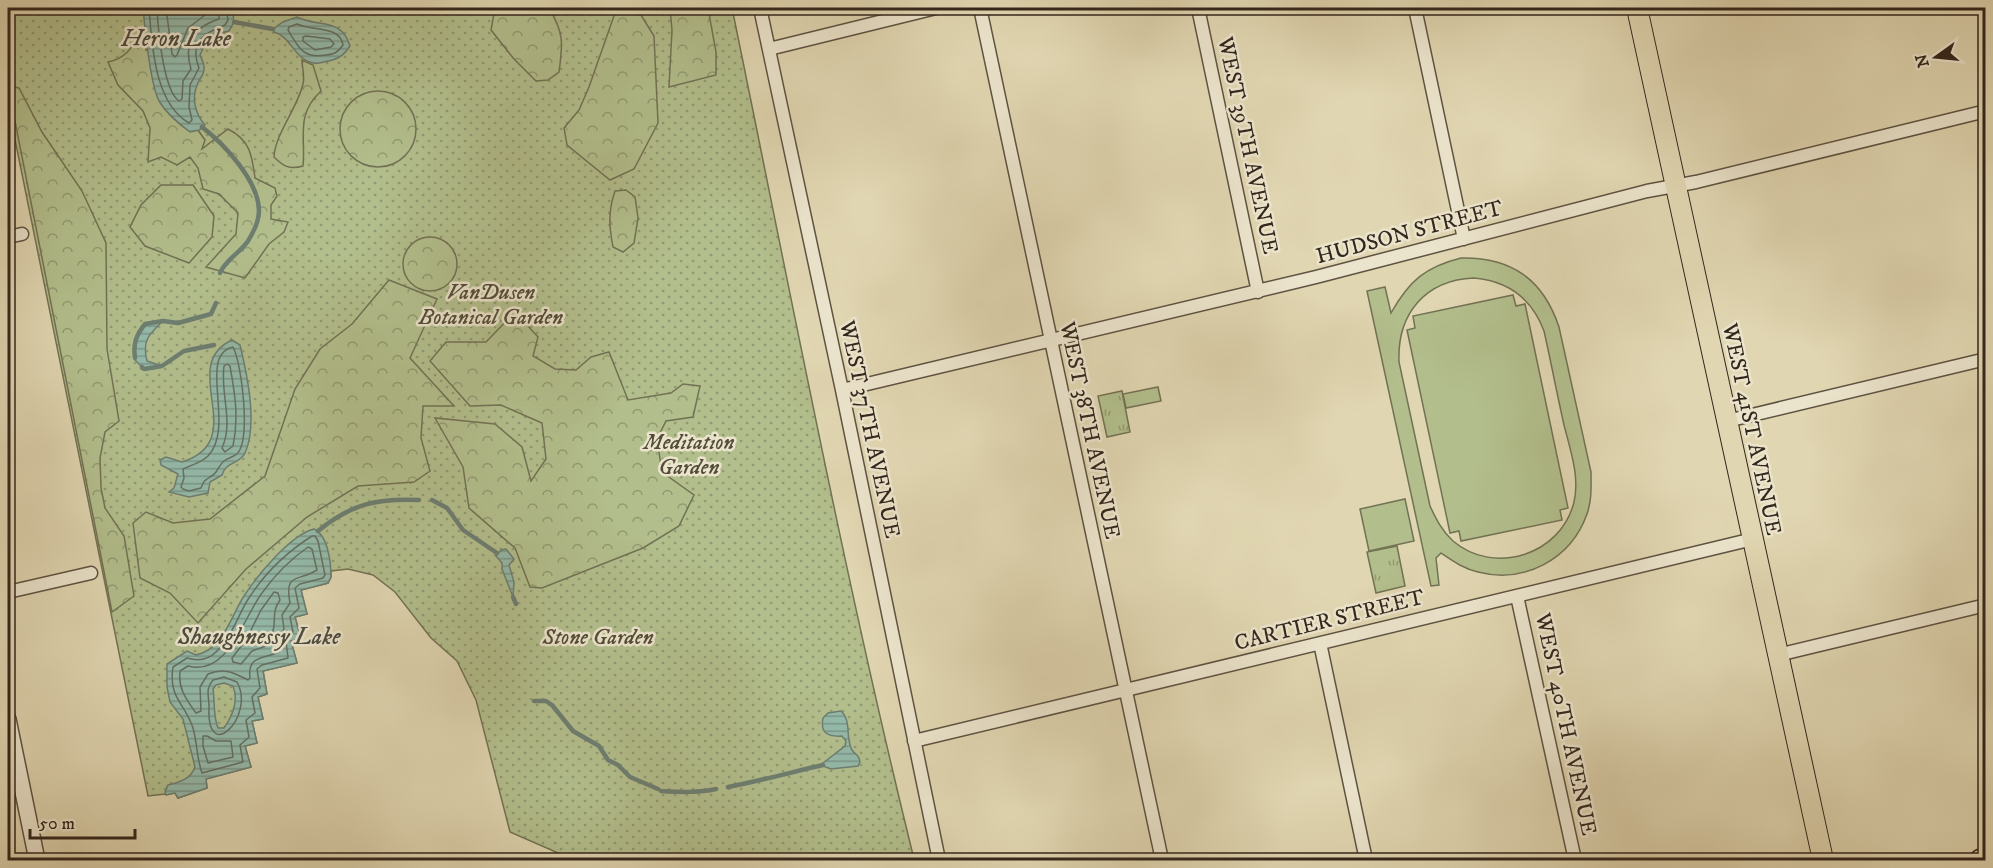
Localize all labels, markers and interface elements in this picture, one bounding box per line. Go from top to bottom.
water label: Heron Lake [120,24,232,54]
north arrow [1906,27,1966,87]
street label: WEST 39TH AVENUE [1211,33,1284,256]
text: N [1911,52,1934,70]
street label: HUDSON STREET [1313,194,1506,270]
park label: VanDusen Botanical Garden [418,279,563,331]
street label: WEST 37TH AVENUE [833,317,906,541]
street label: WEST 38TH AVENUE [1053,318,1126,541]
street label: WEST 41ST AVENUE [1716,320,1787,538]
park label: Meditation Garden [642,429,734,481]
street label: CARTIER STREET [1232,584,1427,657]
street label: WEST 40TH AVENUE [1529,610,1602,838]
water label: Shaughnessy Lake [177,622,341,652]
park label: Stone Garden [541,624,654,651]
scale bar [30,802,135,840]
text: 50 m [39,813,75,835]

